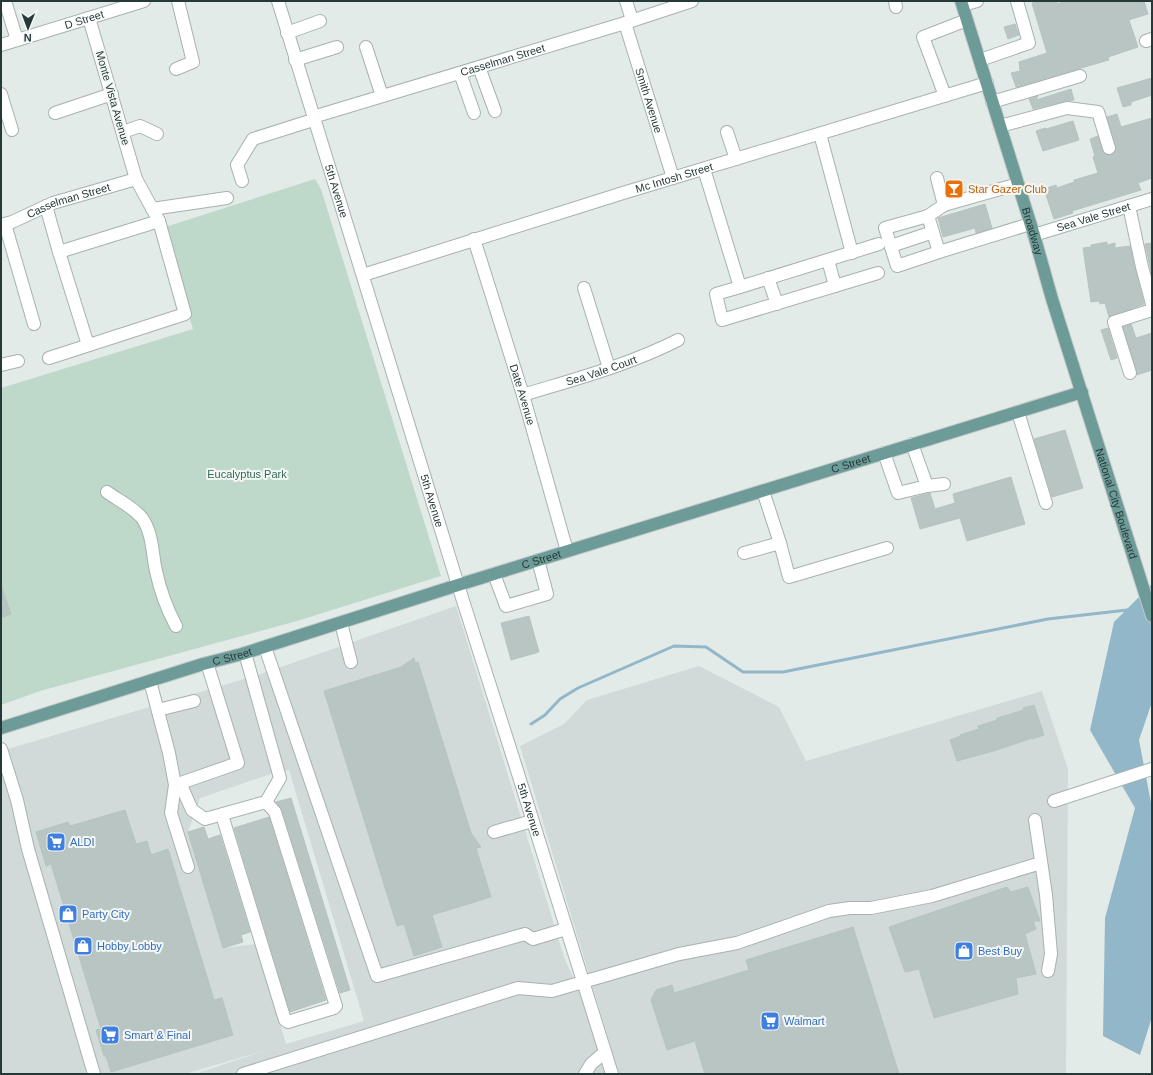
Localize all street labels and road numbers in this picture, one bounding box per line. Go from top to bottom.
street label: D Street [63,8,105,31]
street label: Casselman Street [459,42,546,78]
street label: Monte Vista Avenue [94,50,132,146]
street label: Smith Avenue [633,66,665,135]
street label: Mc Intosh Street [634,160,714,195]
street label: 5th Avenue [323,163,350,219]
street label: Casselman Street [25,181,112,220]
street label: Sea Vale Street [1055,200,1132,234]
street label: Broadway [1020,206,1045,257]
street label: Sea Vale Court [564,353,638,388]
street label: Date Avenue [508,363,537,426]
street label: National City Boulevard [1093,447,1140,560]
street label: C Street [830,452,872,475]
street label: 5th Avenue [418,473,446,529]
street label: C Street [520,548,562,571]
street label: C Street [211,645,253,667]
street label: 5th Avenue [515,782,543,838]

